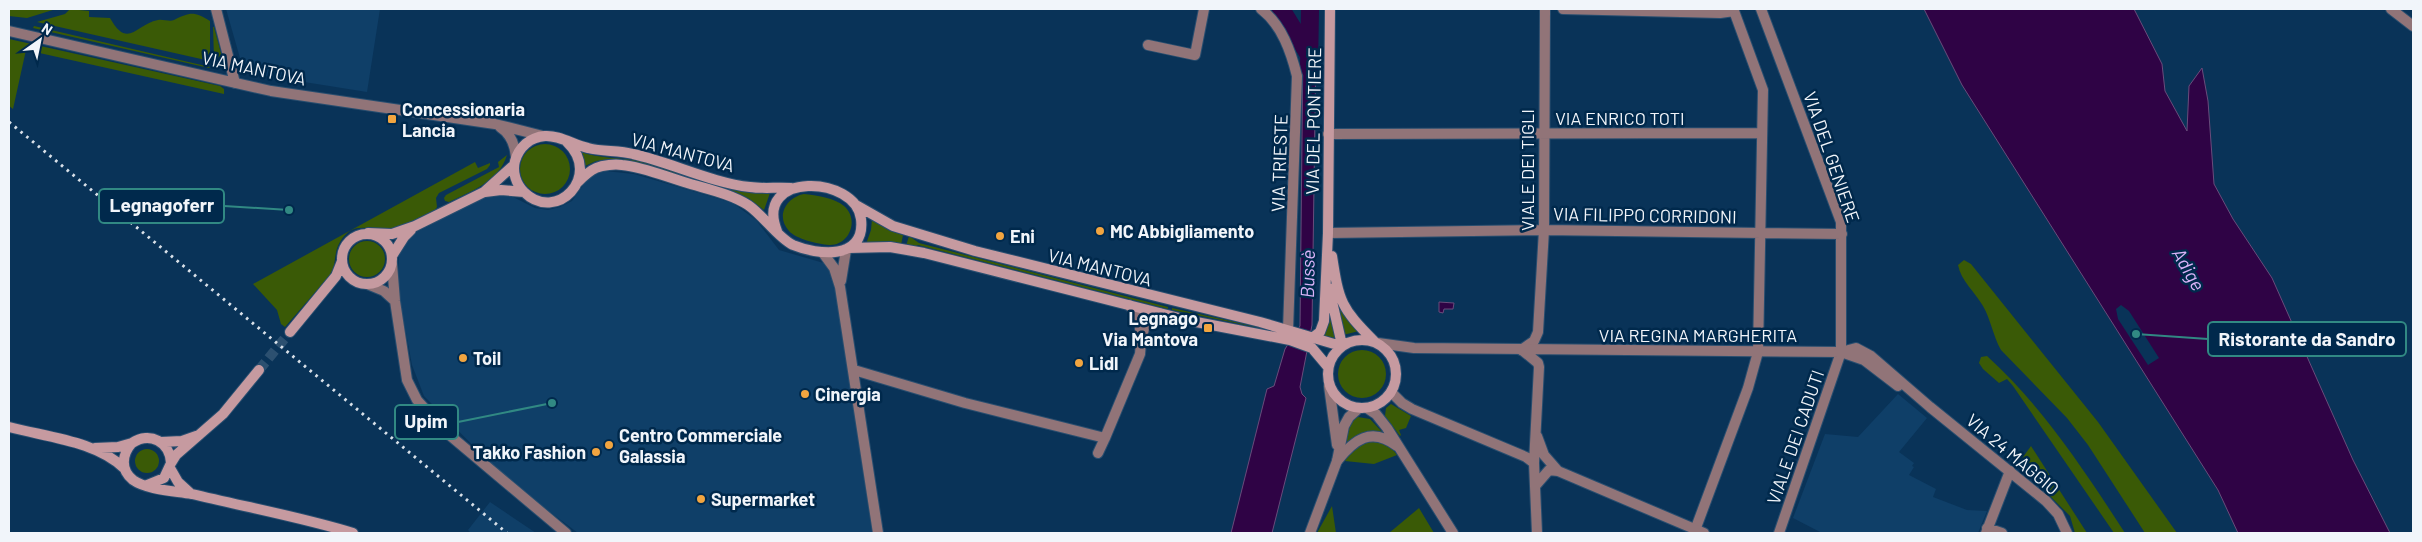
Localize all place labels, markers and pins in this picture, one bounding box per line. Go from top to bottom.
place label: Concessionaria Lancia [402,98,525,141]
marker: Concessionaria Lancia [386,113,398,125]
callout: Legnagoferr [99,189,224,223]
place label: MC Abbigliamento [1110,220,1254,242]
place label: Eni [1010,225,1035,247]
marker: MC Abbigliamento [1094,225,1106,237]
marker: Eni [994,230,1006,242]
place label: Legnago Via Mantova [1102,307,1198,350]
marker: Legnago Via Mantova [1202,322,1214,334]
callout: Ristorante da Sandro [2208,322,2406,356]
place label: Toil [473,347,501,369]
marker: Toil [457,352,469,364]
place label: Lidl [1089,352,1118,374]
marker: Lidl [1073,357,1085,369]
place label: Cinergia [815,383,881,405]
marker: Cinergia [799,388,811,400]
callout: Upim [395,405,458,439]
place label: Centro Commerciale Galassia [619,424,782,467]
marker: Centro Commerciale Galassia [603,439,615,451]
place label: Takko Fashion [473,441,586,463]
marker: Takko Fashion [590,446,602,458]
place label: Supermarket [711,488,815,510]
marker: Supermarket [695,493,707,505]

